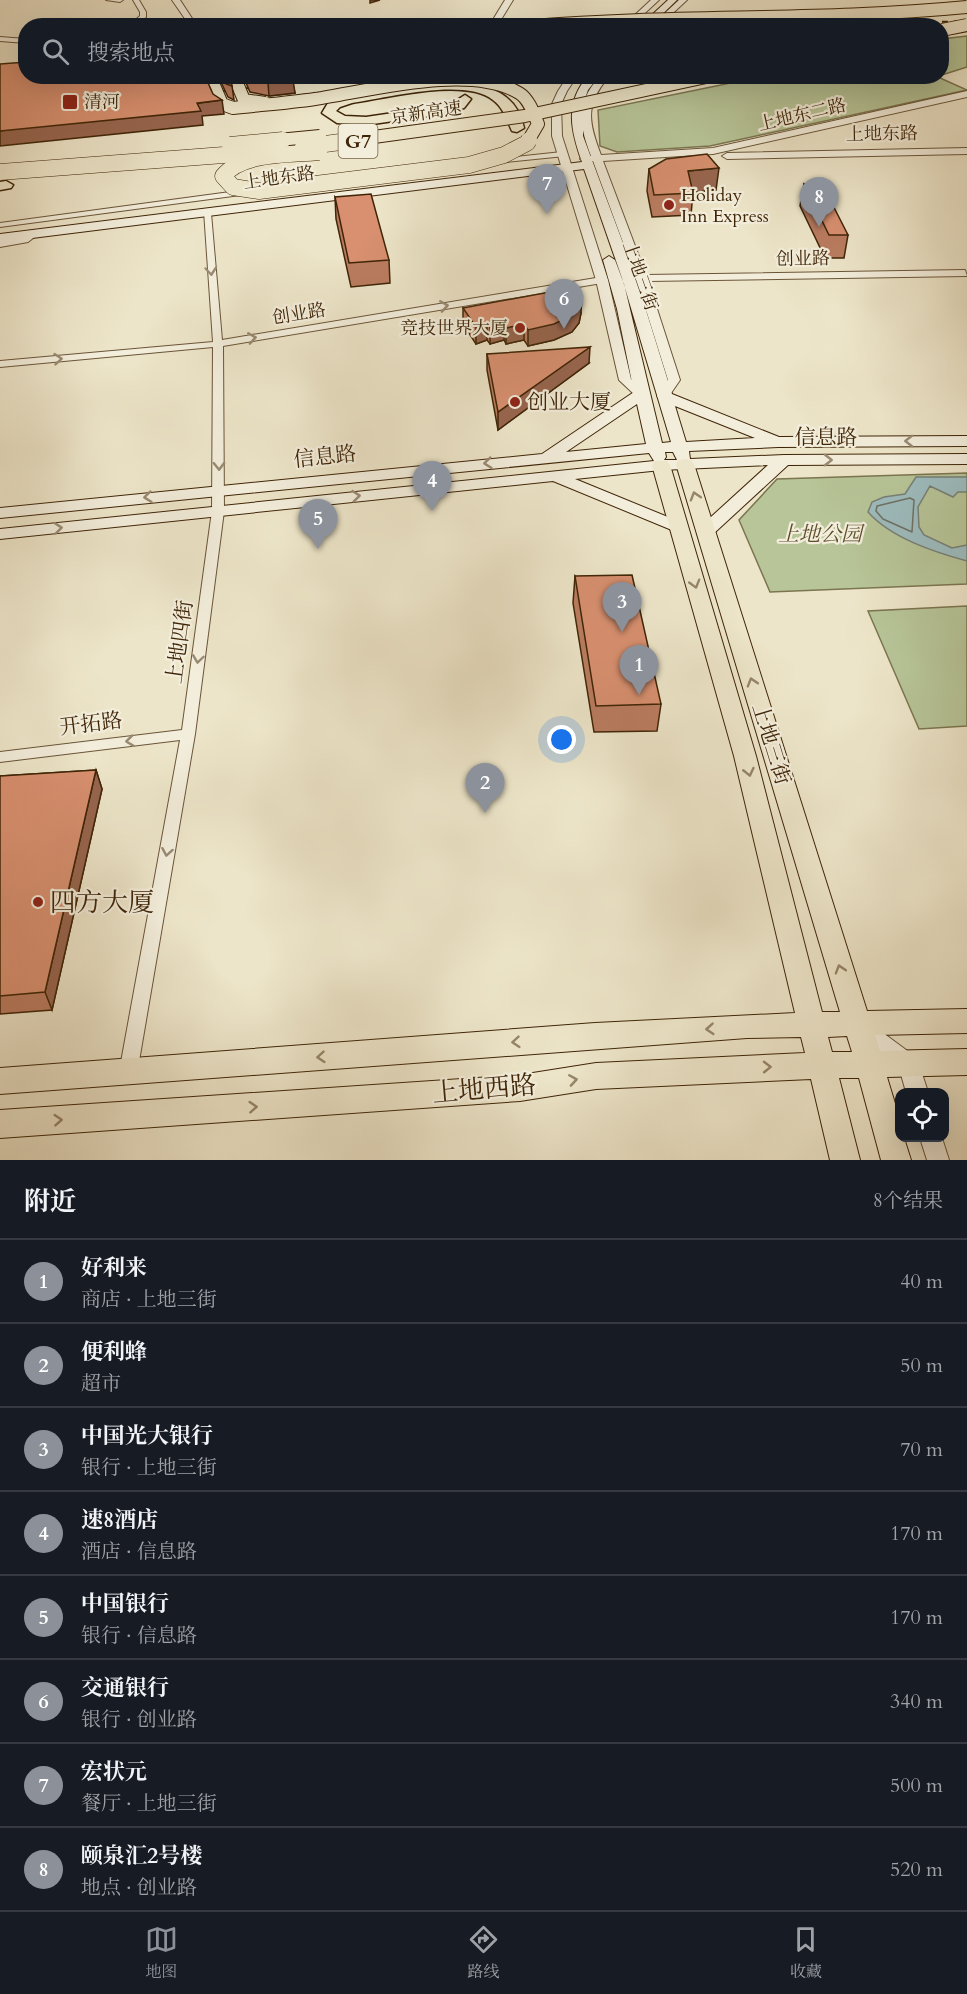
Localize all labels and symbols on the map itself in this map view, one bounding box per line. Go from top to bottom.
place label: 清河 [84,90,120,115]
marker: 清河 [61,93,79,111]
street label: 上地东二路 [755,93,849,137]
street label: 京新高速 [389,96,463,130]
street label: 上地东路 [846,121,918,147]
road number: G7 [338,124,378,158]
street label: 上地东路 [242,161,316,195]
pin: 7 [528,164,566,214]
pin: 8 [800,178,838,227]
place label: Holiday Inn Express [681,183,769,229]
marker: Holiday Inn Express [662,198,676,212]
street label: 上地三街 [616,238,664,314]
street label: 创业路 [776,246,830,272]
one-way arrow [205,266,218,275]
pin: 6 [544,280,584,329]
street label: 创业路 [270,297,328,331]
one-way arrow [439,300,449,313]
place label: 竞技世界大厦 [400,316,508,341]
marker: 竞技世界大厦 [513,321,527,335]
one-way arrow [247,332,257,345]
one-way arrow [54,353,63,366]
place label: 创业大厦 [527,388,611,417]
marker: 创业大厦 [508,395,522,409]
street label: 信息路 [795,423,858,452]
one-way arrow [904,435,913,447]
street label: 信息路 [292,439,358,475]
one-way arrow [823,454,832,466]
one-way arrow [484,456,493,469]
one-way arrow [213,461,225,470]
pin: 4 [412,462,452,511]
one-way arrow [143,490,152,503]
one-way arrow [352,490,361,503]
one-way arrow [690,491,702,502]
pin: 5 [298,500,338,549]
park label: 上地公园 [778,520,865,549]
one-way arrow [54,522,63,535]
one-way arrow [688,579,701,589]
pin: 3 [602,582,642,632]
street label: 上地四街 [160,598,200,686]
pin: 1 [620,646,658,695]
one-way arrow [192,655,204,664]
one-way arrow [747,677,759,688]
street label: 上地三街 [745,700,797,788]
street label: 开拓路 [58,706,124,742]
your location [547,725,576,754]
one-way arrow [125,734,134,747]
pin: 2 [466,764,504,813]
one-way arrow [742,766,755,776]
one-way arrow [161,846,174,856]
place label: 四方大厦 [50,885,154,920]
marker: 四方大厦 [31,895,45,909]
one-way arrow [835,964,847,975]
one-way arrow [706,1022,715,1035]
one-way arrow [511,1035,520,1048]
one-way arrow [317,1051,326,1064]
one-way arrow [763,1061,772,1073]
street label: 上地西路 [431,1067,537,1111]
one-way arrow [568,1074,577,1086]
one-way arrow [248,1100,257,1113]
one-way arrow [54,1113,63,1126]

